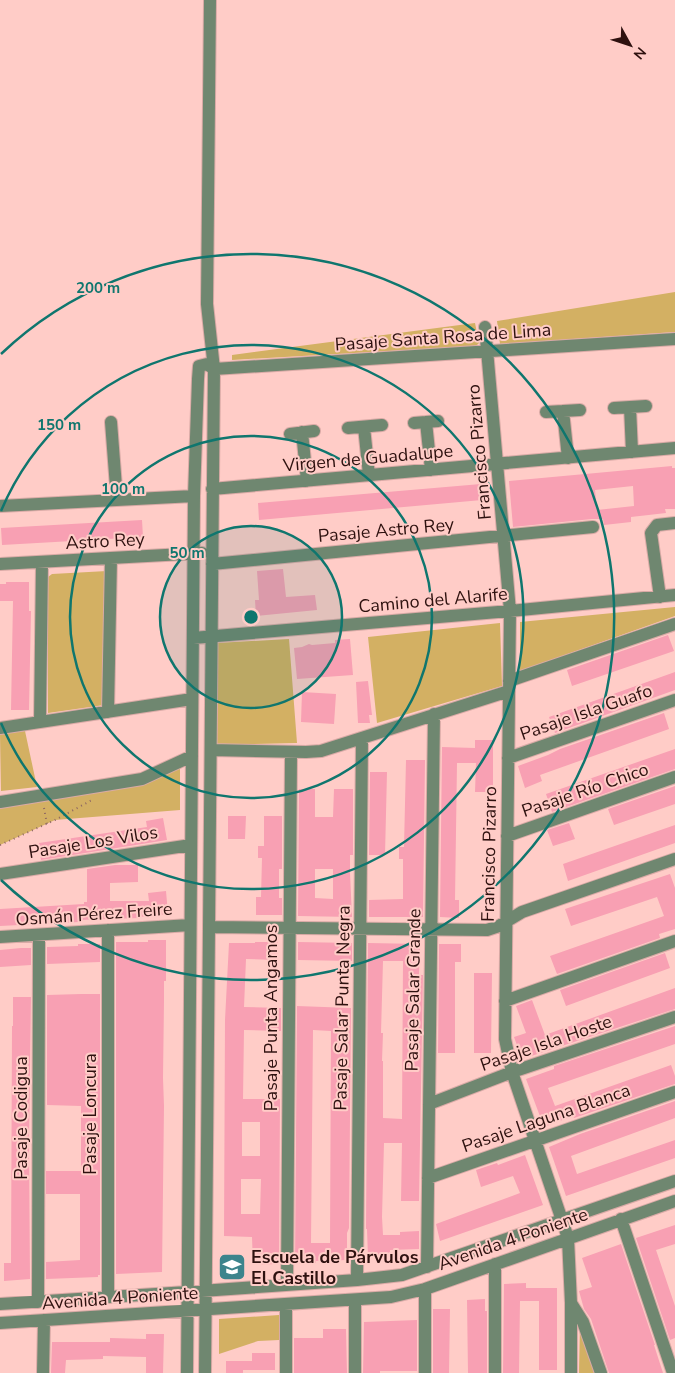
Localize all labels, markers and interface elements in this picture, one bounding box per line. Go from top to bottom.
north arrow [605,20,655,70]
text: N [629,43,650,63]
text: 200 m [76,278,120,298]
street label: Pasaje Santa Rosa de Lima [334,317,552,357]
street label: Francisco Pizarro [461,383,497,521]
text: 150 m [37,415,81,435]
street label: Virgen de Guadalupe [281,439,454,477]
text: 100 m [101,479,145,499]
street label: Pasaje Astro Rey [317,512,456,548]
street label: Astro Rey [65,527,146,555]
text: 50 m [169,543,205,563]
street label: Camino del Alarife [357,582,509,618]
centre of rings [242,608,260,626]
street label: Pasaje Isla Guafo [517,678,655,746]
street label: Pasaje Río Chico [518,757,652,823]
street label: Francisco Pizarro [476,786,502,922]
street label: Pasaje Los Vilos [27,820,159,864]
street label: Osmán Pérez Freire [15,897,173,931]
street label: Pasaje Salar Punta Negra [328,905,356,1111]
street label: Pasaje Salar Grande [400,908,426,1072]
street label: Pasaje Punta Angamos [259,925,283,1111]
street label: Pasaje Isla Hoste [477,1009,615,1077]
street label: Pasaje Loncura [78,1053,102,1175]
street label: Pasaje Codigua [9,1056,33,1180]
street label: Pasaje Laguna Blanca [459,1078,633,1158]
street label: Avenida 4 Poniente [435,1202,591,1276]
place label: Escuela de Párvulos El Castillo [251,1245,419,1290]
school or university icon: Escuela de Párvulos El Castillo [217,1252,247,1282]
street label: Avenida 4 Poniente [41,1281,199,1315]

